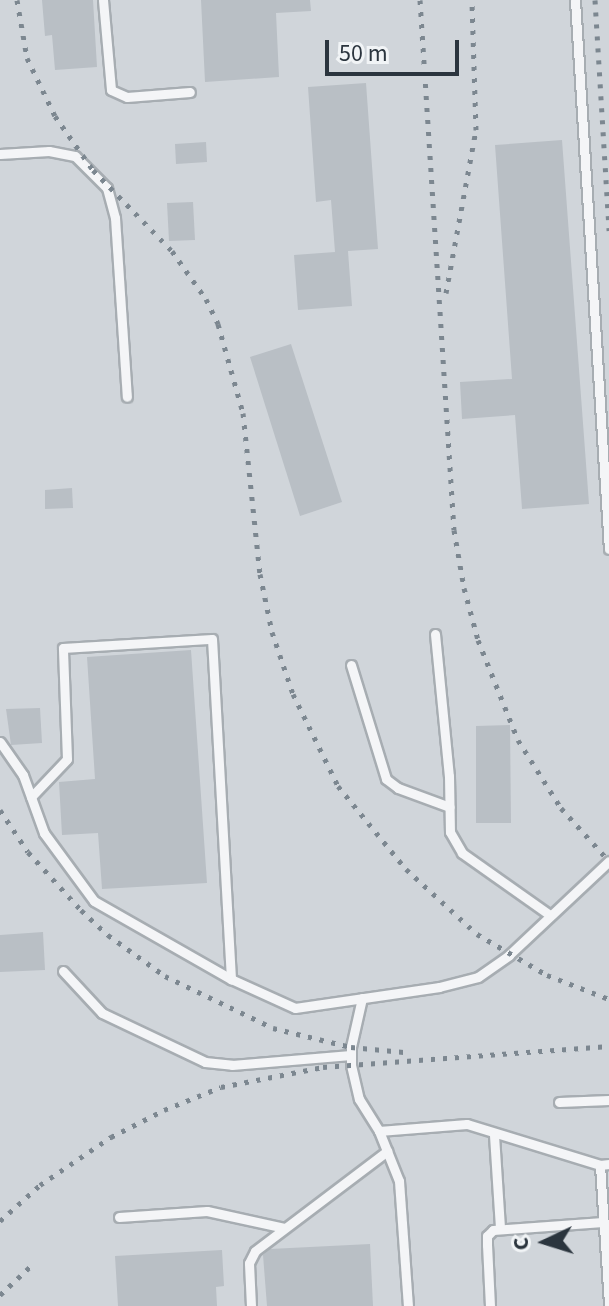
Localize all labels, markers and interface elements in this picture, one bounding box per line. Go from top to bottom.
scale bar [329,24,463,74]
text: 50 m [339,36,388,71]
north arrow [505,1202,585,1282]
text: С [505,1236,537,1251]

